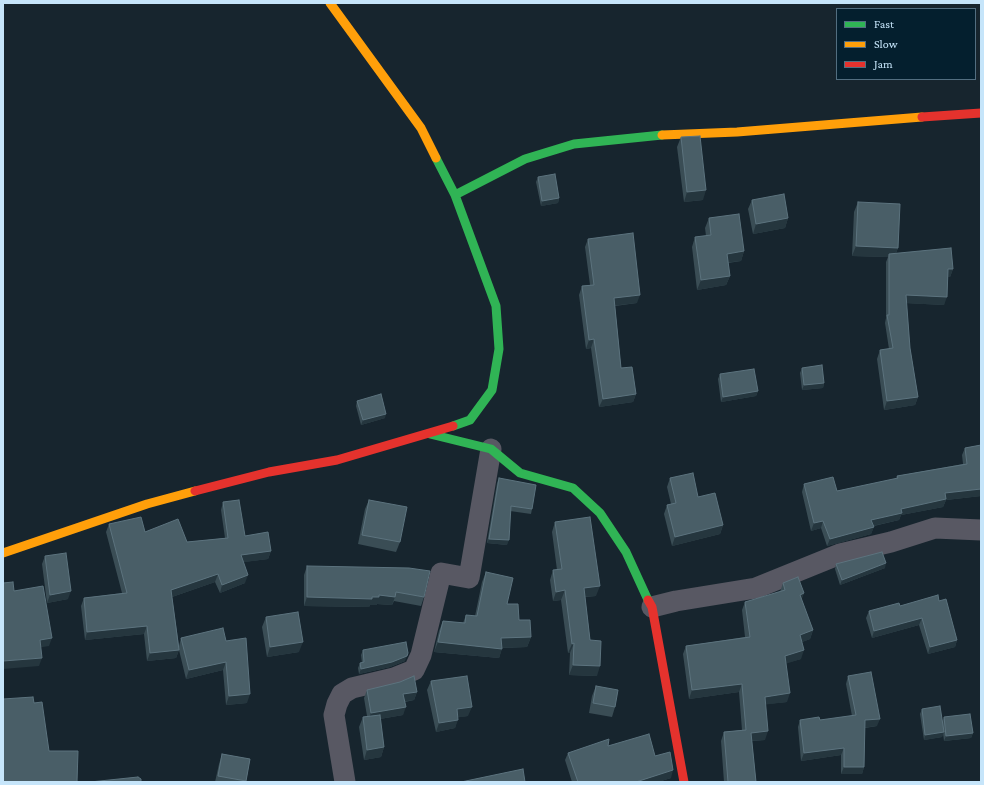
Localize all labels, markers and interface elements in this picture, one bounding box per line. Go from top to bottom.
legend [836,8,976,80]
text: Fast [874,17,894,31]
text: Slow [874,37,898,51]
text: Jam [874,57,893,71]

